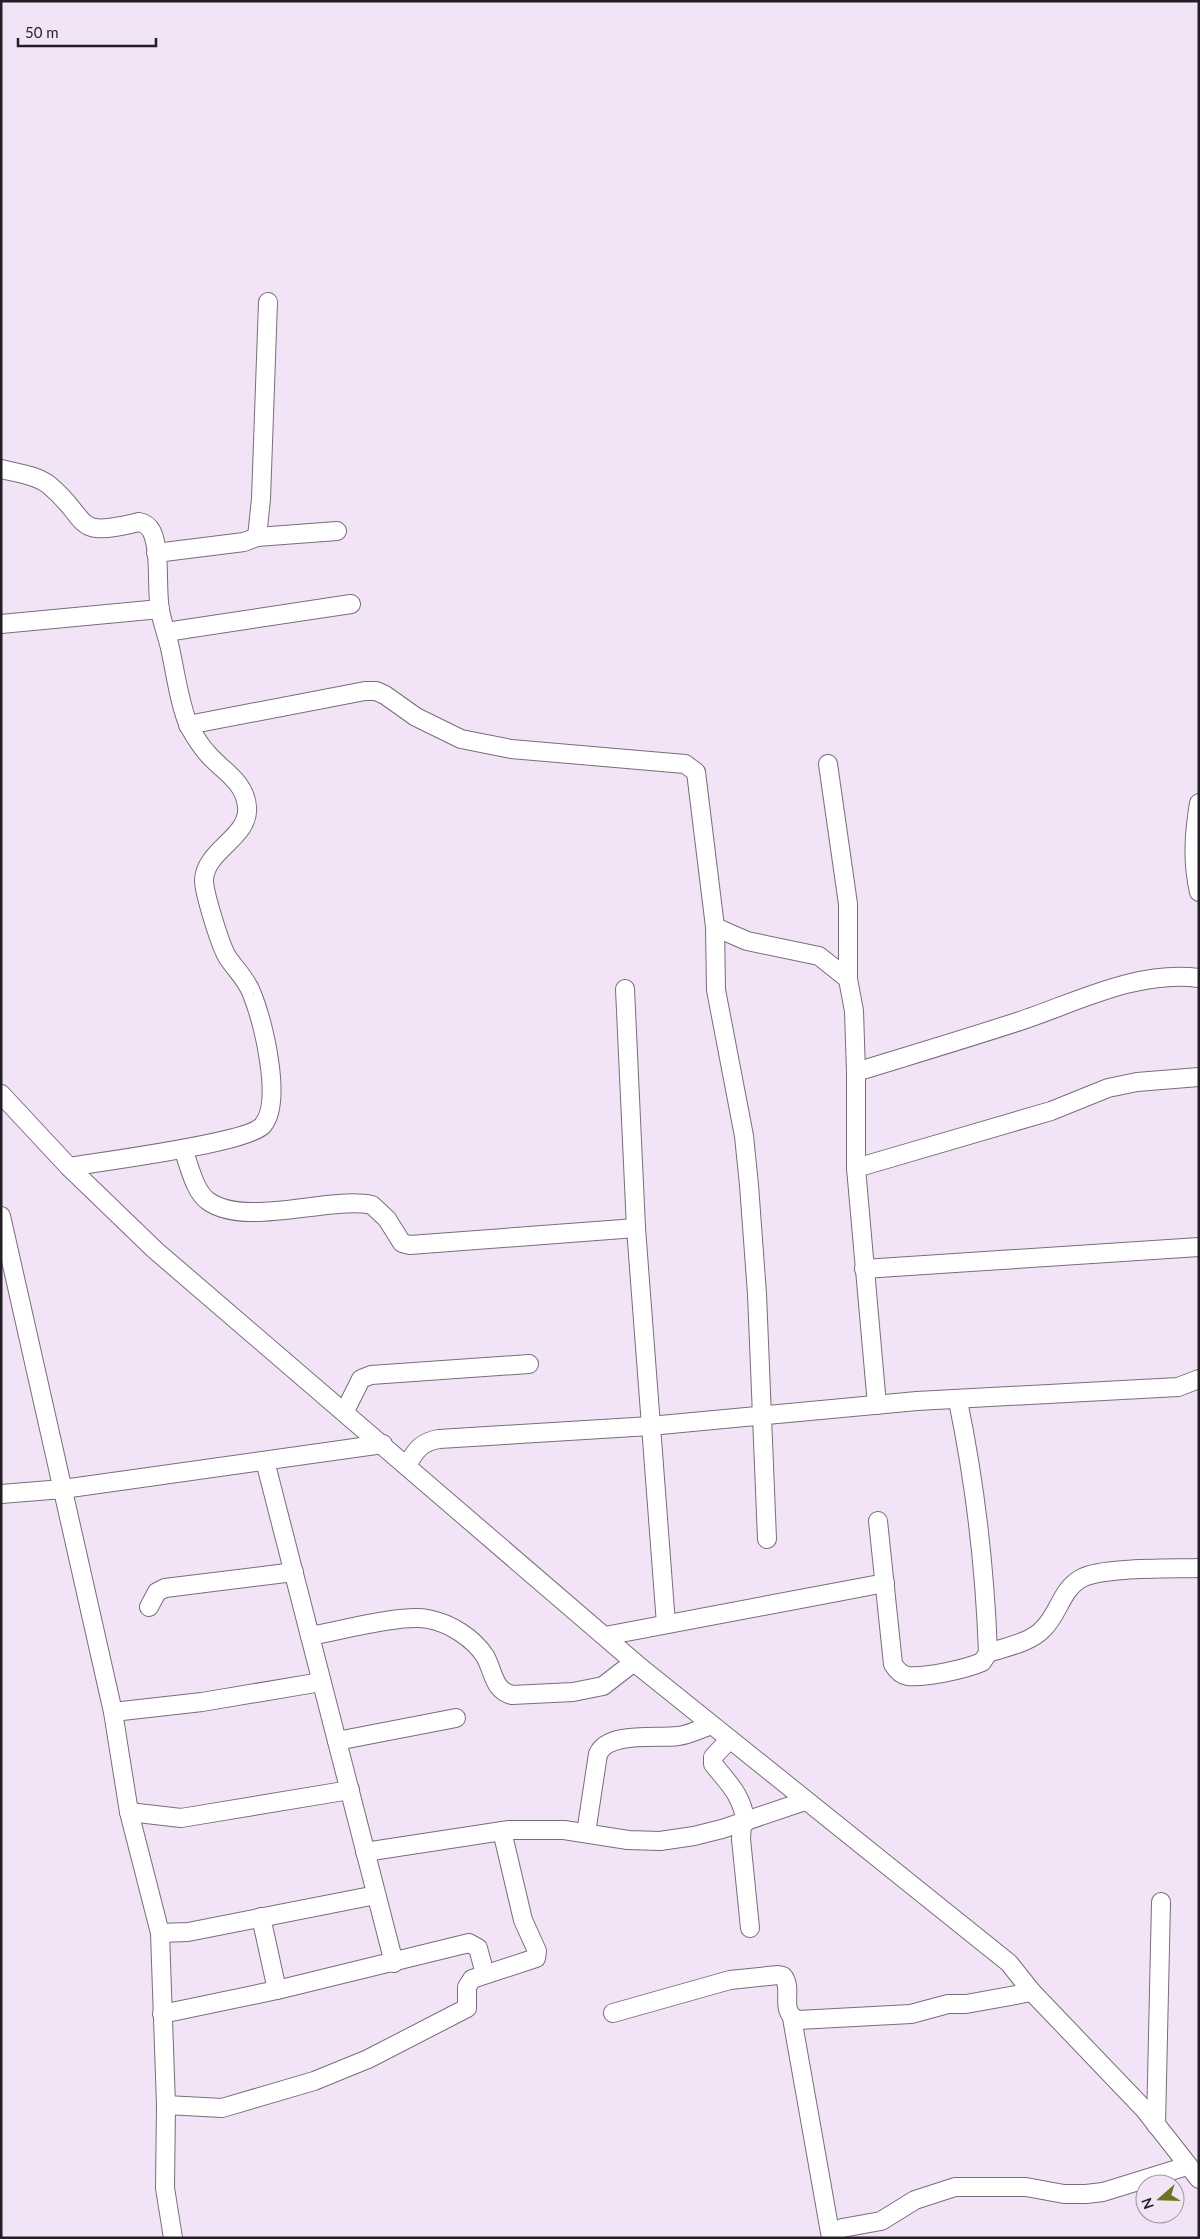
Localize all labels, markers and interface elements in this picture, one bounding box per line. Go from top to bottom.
scale bar [18,15,155,47]
text: 50 m [25,23,59,41]
north arrow [1135,2174,1185,2224]
text: N [1137,2196,1157,2212]

